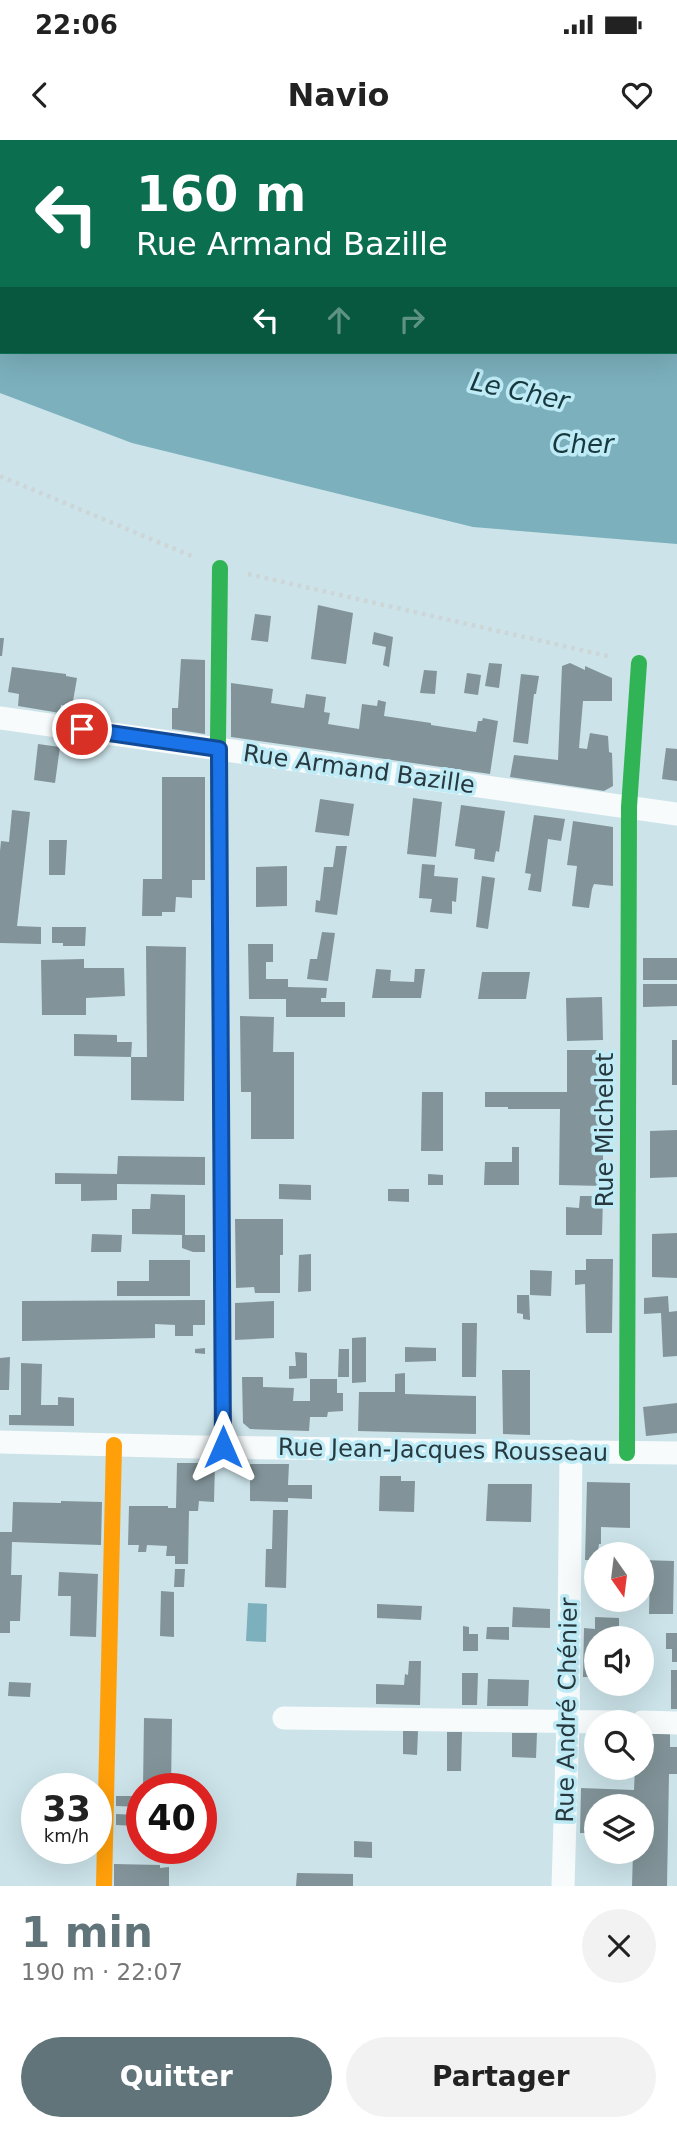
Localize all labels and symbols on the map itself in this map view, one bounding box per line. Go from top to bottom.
water label: Le Cher [468,366,574,417]
water label: Cher [552,429,616,459]
pin [52,699,112,759]
street label: Rue Armand Bazille [241,739,477,799]
street label: Rue Michelet [591,1053,619,1207]
position arrow [186,1410,260,1484]
street label: Rue Jean-Jacques Rousseau [278,1433,608,1467]
north arrow [584,1542,654,1612]
street label: Rue André Chénier [551,1597,583,1823]
speed limit sign: 40 [126,1773,217,1864]

